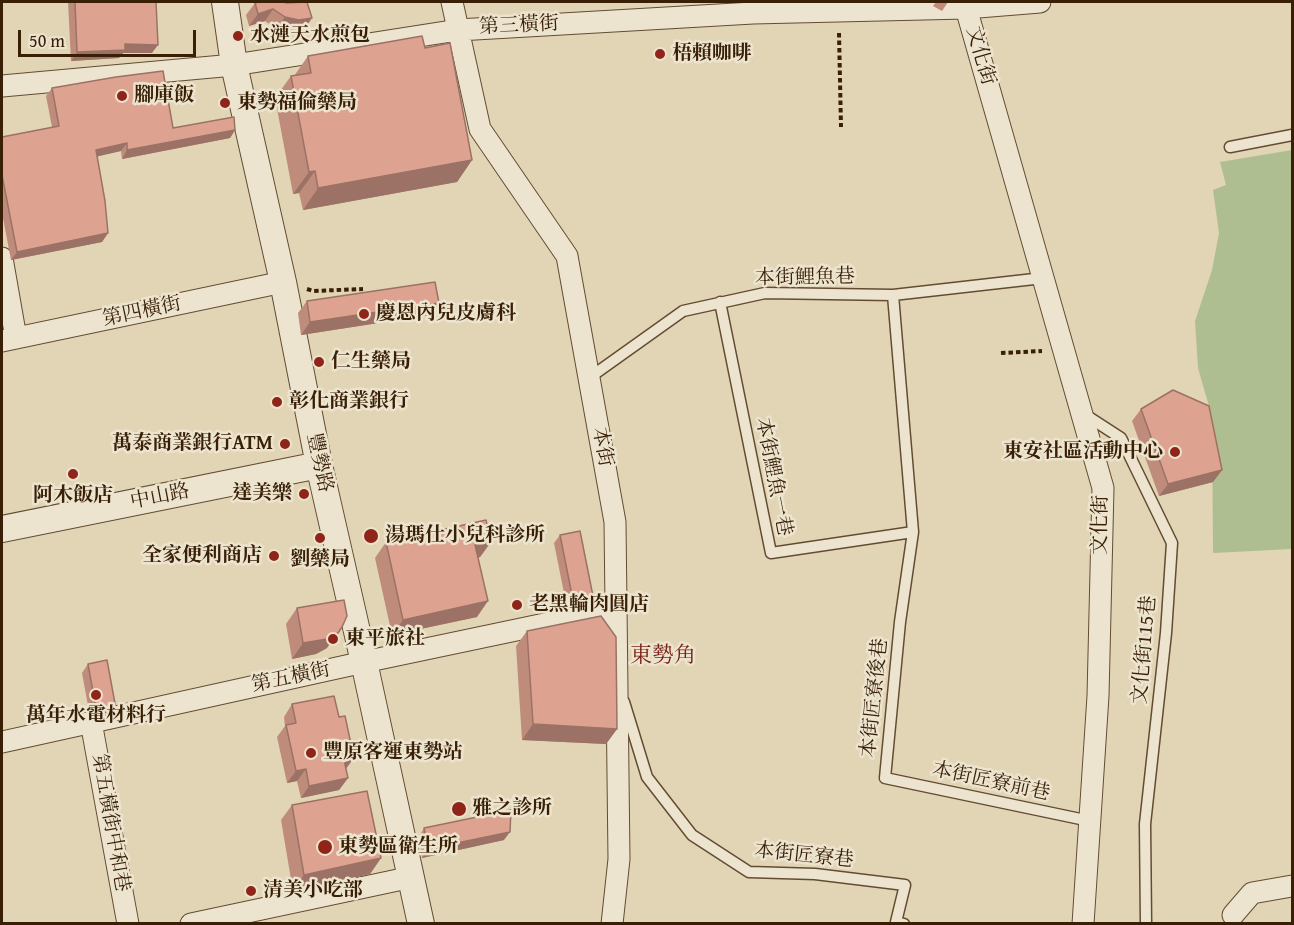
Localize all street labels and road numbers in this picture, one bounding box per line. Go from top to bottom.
street label: 第三橫街 [478,12,560,40]
street label: 文化街 [960,24,1000,88]
street label: 本街鯉魚巷 [755,265,855,291]
street label: 第四橫街 [100,292,184,332]
street label: 本街鯉魚一巷 [750,416,796,538]
street label: 本街 [587,425,617,469]
street label: 豐勢路 [301,431,337,495]
street label: 中山路 [128,479,192,515]
street label: 文化街 [1088,495,1114,555]
street label: 文化街115巷 [1128,595,1162,705]
street label: 本街匠寮後巷 [857,637,893,759]
street label: 第五橫街 [249,658,333,698]
street label: 第五橫街中和巷 [86,752,134,894]
street label: 本街匠寮前巷 [930,758,1052,806]
street label: 本街匠寮巷 [753,839,855,873]

